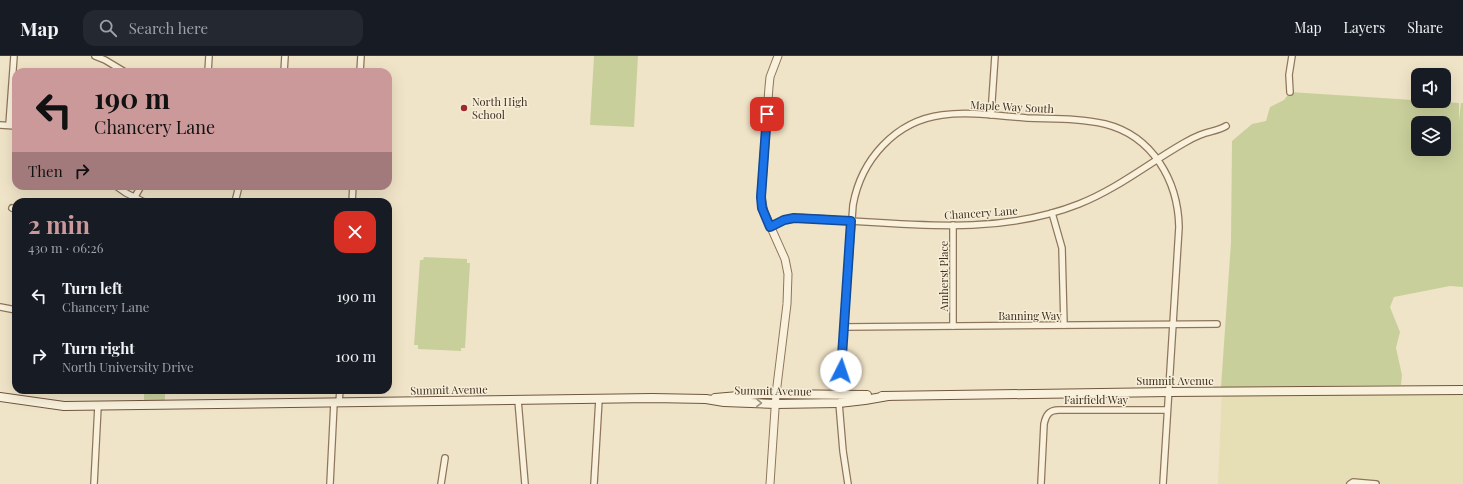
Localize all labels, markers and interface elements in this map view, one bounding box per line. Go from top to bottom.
search box [83,10,363,46]
text: Map [20,15,59,41]
icon: search [97,17,119,39]
text: Search here [129,18,208,38]
text: Map [1294,18,1322,37]
text: Layers [1344,18,1385,37]
text: Share [1407,18,1443,37]
map controls [1411,68,1451,156]
button: sound [1411,68,1451,108]
text: 190 m [94,79,170,116]
icon: left [28,84,80,136]
place label: North High School [472,94,528,122]
pin [750,97,784,131]
street label: Maple Way South [970,97,1055,116]
marker: North High School [459,103,469,113]
icon: arrive [756,103,778,125]
text: Chancery Lane [94,115,215,139]
button: layers [1411,116,1451,156]
icon: right [71,160,93,182]
text: Then [28,161,63,181]
street label: Chancery Lane [944,202,1019,223]
text: 2 min [28,208,90,240]
button: close [334,211,376,253]
text: 430 m · 06:26 [28,239,103,256]
street label: Amherst Place [936,240,951,312]
text: Turn left [62,278,123,298]
icon: left [28,285,50,307]
text: 190 m [337,286,376,306]
text: Chancery Lane [62,298,149,315]
street label: Banning Way [998,308,1062,323]
text: Turn right [62,338,135,358]
icon: right [28,345,50,367]
text: 100 m [335,346,376,366]
position arrow [820,350,862,392]
text: North University Drive [62,358,194,375]
street label: Summit Avenue [1136,373,1214,388]
street label: Summit Avenue [410,381,488,398]
street label: Summit Avenue [734,382,812,399]
street label: Fairfield Way [1064,392,1129,407]
one-way arrow [756,399,762,408]

